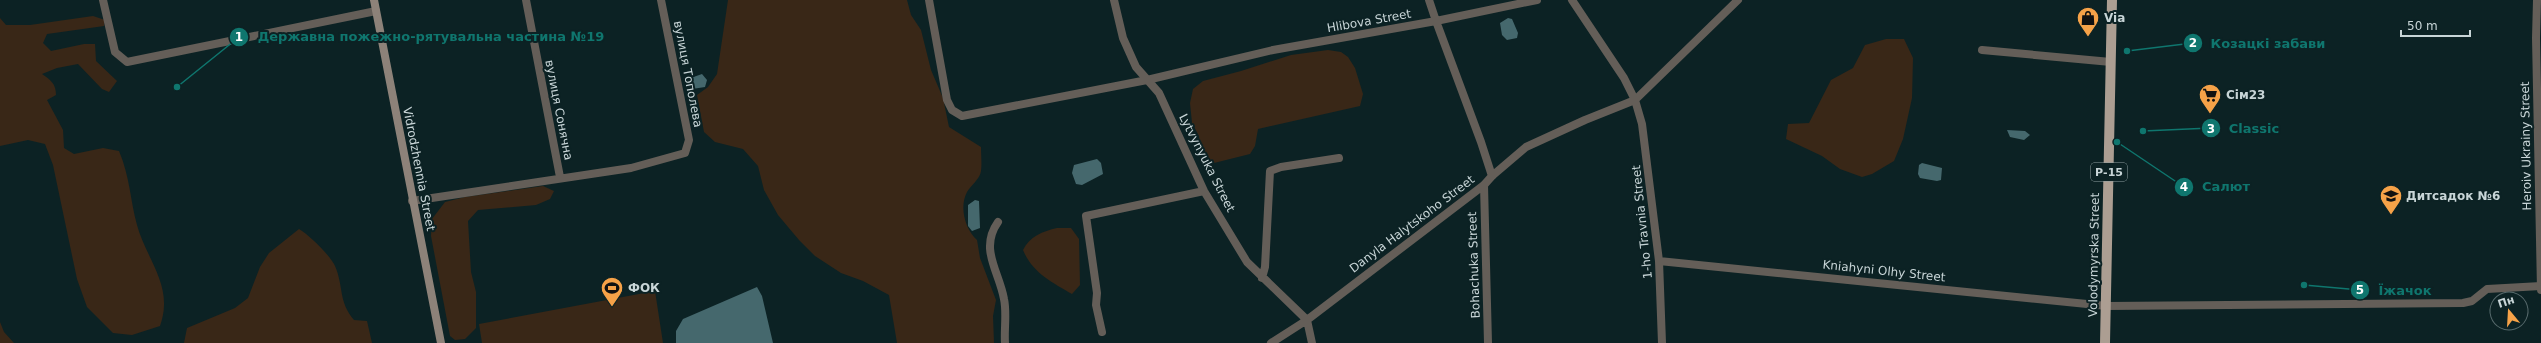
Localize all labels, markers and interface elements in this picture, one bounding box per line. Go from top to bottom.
shop icon: Via [2075,5,2101,38]
street label: Hlibova Street [1326,7,1413,35]
place label: Via [2104,11,2125,25]
scale bar [2401,12,2470,38]
text: 50 m [2407,19,2438,33]
street label: вулиця Тополева [671,20,705,128]
callout: Державна пожежно-рятувальна частина №19 [229,24,612,49]
text: Державна пожежно-рятувальна частина №19 [258,29,604,44]
text: 1 [235,30,243,44]
callout: Козацкі забави [2183,31,2334,56]
text: 2 [2189,36,2197,50]
text: Козацкі забави [2211,36,2325,51]
street label: вулиця Сонячна [542,59,576,161]
street label: Heroiv Ukrainy Street [2518,81,2534,211]
supermarket icon: Сім23 [2197,82,2223,115]
place label: Сім23 [2226,88,2265,102]
street label: Vidrodzhennia Street [400,106,438,232]
street label: Lytvynyuka Street [1176,112,1238,215]
callout: Classic [2201,116,2287,141]
text: Classic [2229,121,2279,136]
text: 3 [2207,122,2215,136]
road number: Р-15 [2091,163,2127,181]
street label: 1-ho Travnia Street [1629,164,1655,280]
street label: Danyla Halytskoho Street [1347,172,1477,276]
callout: Салют [2174,174,2258,199]
text: Салют [2202,179,2250,194]
text: 4 [2180,180,2188,194]
school or university icon: Дитсадок №6 [2378,183,2404,216]
place label: Дитсадок №6 [2406,189,2500,203]
street label: Volodymyrska Street [2086,192,2102,317]
street label: Bohachuka Street [1465,211,1483,319]
street label: Kniahyni Olhy Street [1822,258,1946,284]
sports icon: ФОК [599,275,625,308]
callout: Їжачок [2350,278,2439,303]
place label: ФОК [628,281,660,295]
text: 5 [2356,283,2364,297]
text: Їжачок [2378,283,2432,298]
north arrow [2489,291,2529,331]
text: Пн [2496,293,2516,311]

